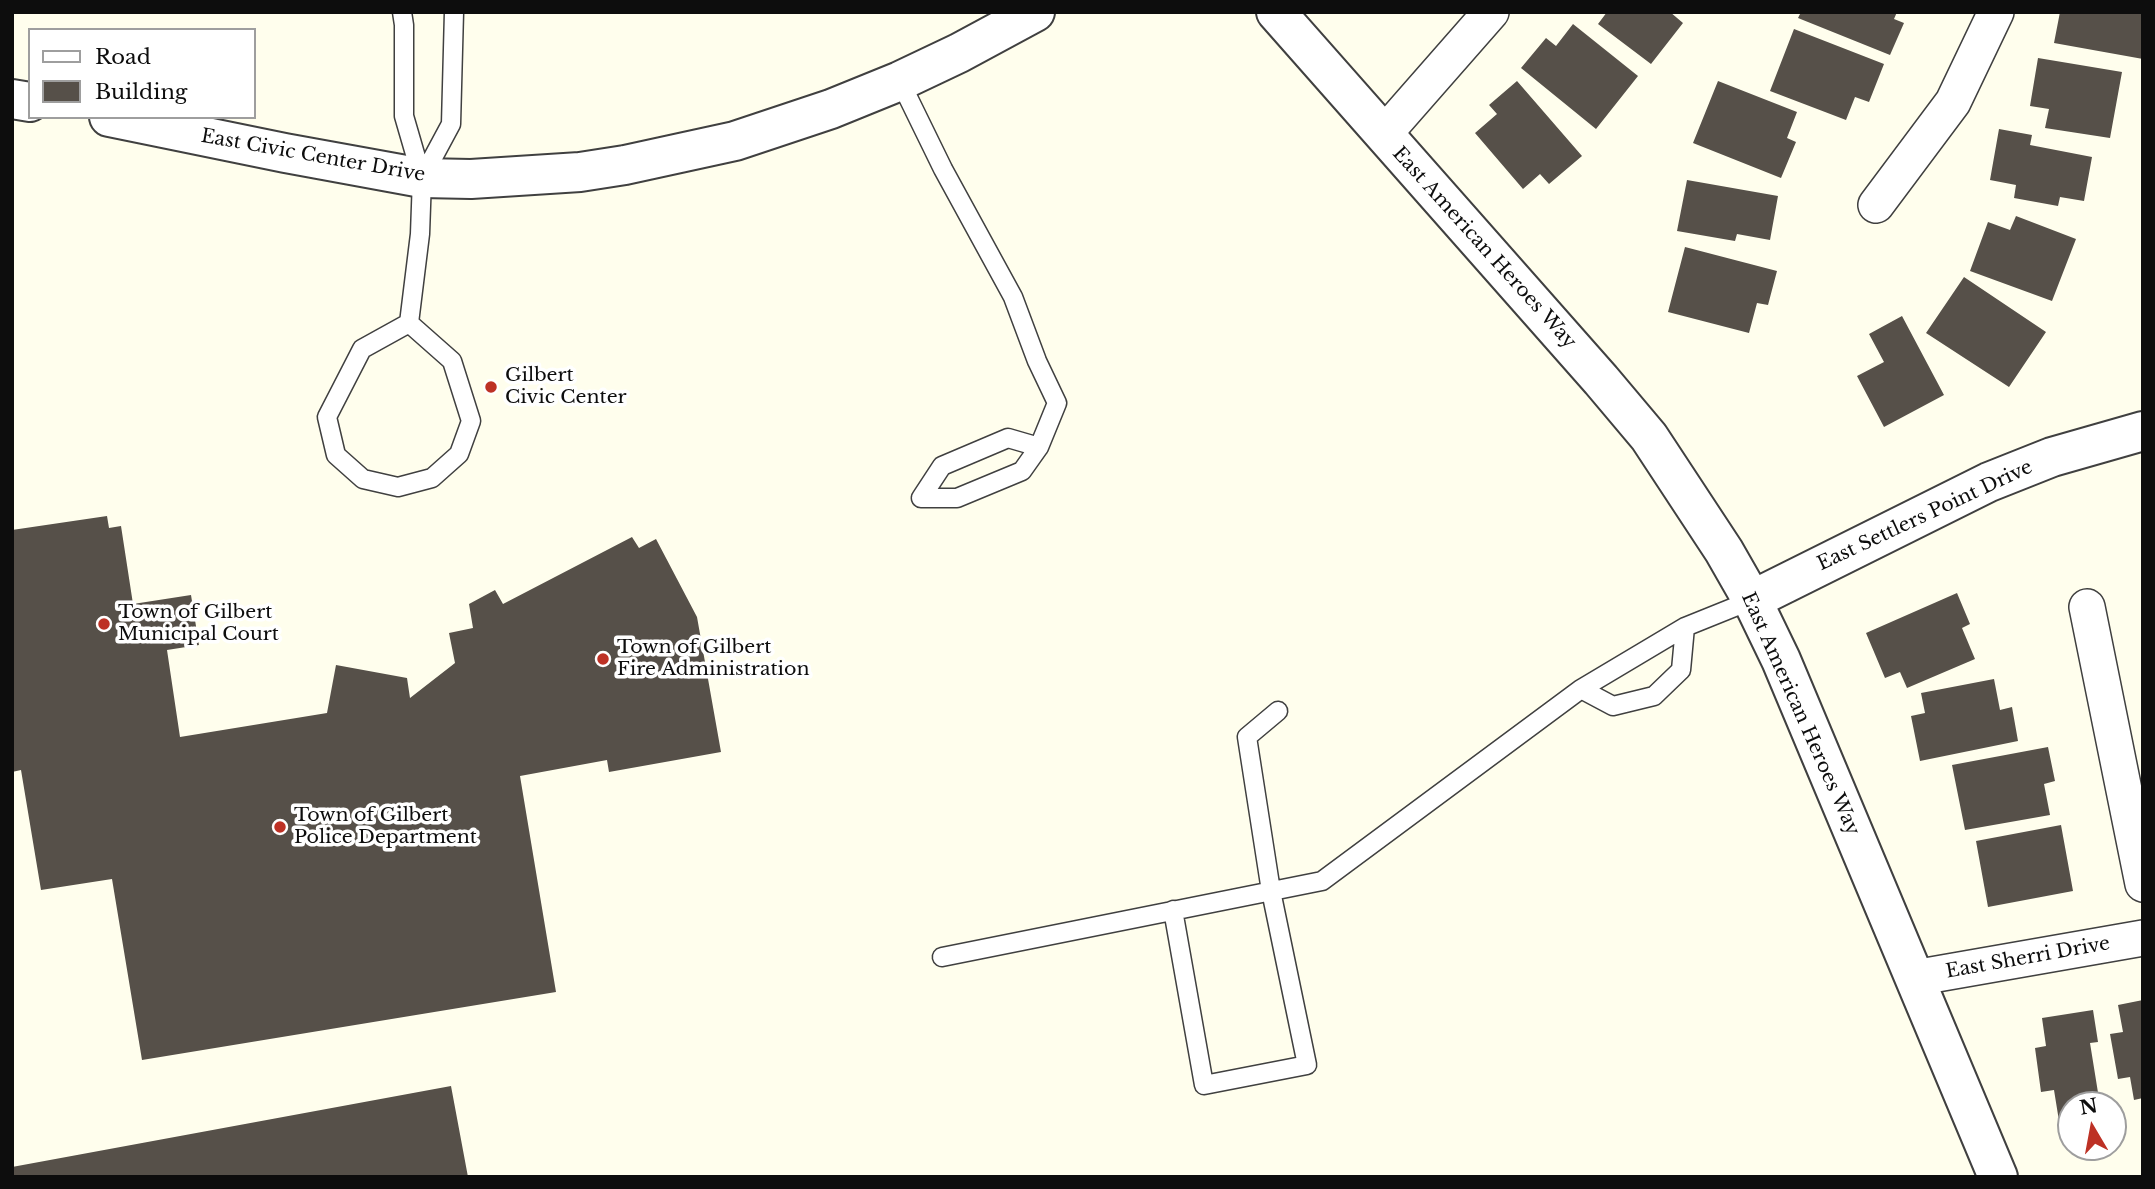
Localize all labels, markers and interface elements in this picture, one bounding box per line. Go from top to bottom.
legend [28,28,256,119]
text: Road [95,44,151,70]
text: Building [95,79,187,105]
street label: East Civic Center Drive [199,125,427,187]
street label: East American Heroes Way [1387,142,1581,354]
place label: Gilbert Civic Center [505,365,627,409]
marker: Gilbert Civic Center [483,379,499,395]
street label: East Settlers Point Drive [1814,456,2036,576]
street label: East American Heroes Way [1736,589,1864,839]
place label: Town of Gilbert Municipal Court [118,602,279,646]
marker: Town of Gilbert Municipal Court [96,616,112,632]
place label: Town of Gilbert Fire Administration [617,637,810,681]
marker: Town of Gilbert Fire Administration [595,651,611,667]
place label: Town of Gilbert Police Department [294,805,477,849]
marker: Town of Gilbert Police Department [272,819,288,835]
street label: East Sherri Drive [1944,932,2112,984]
north arrow [2057,1091,2127,1161]
text: N [2078,1094,2099,1120]

